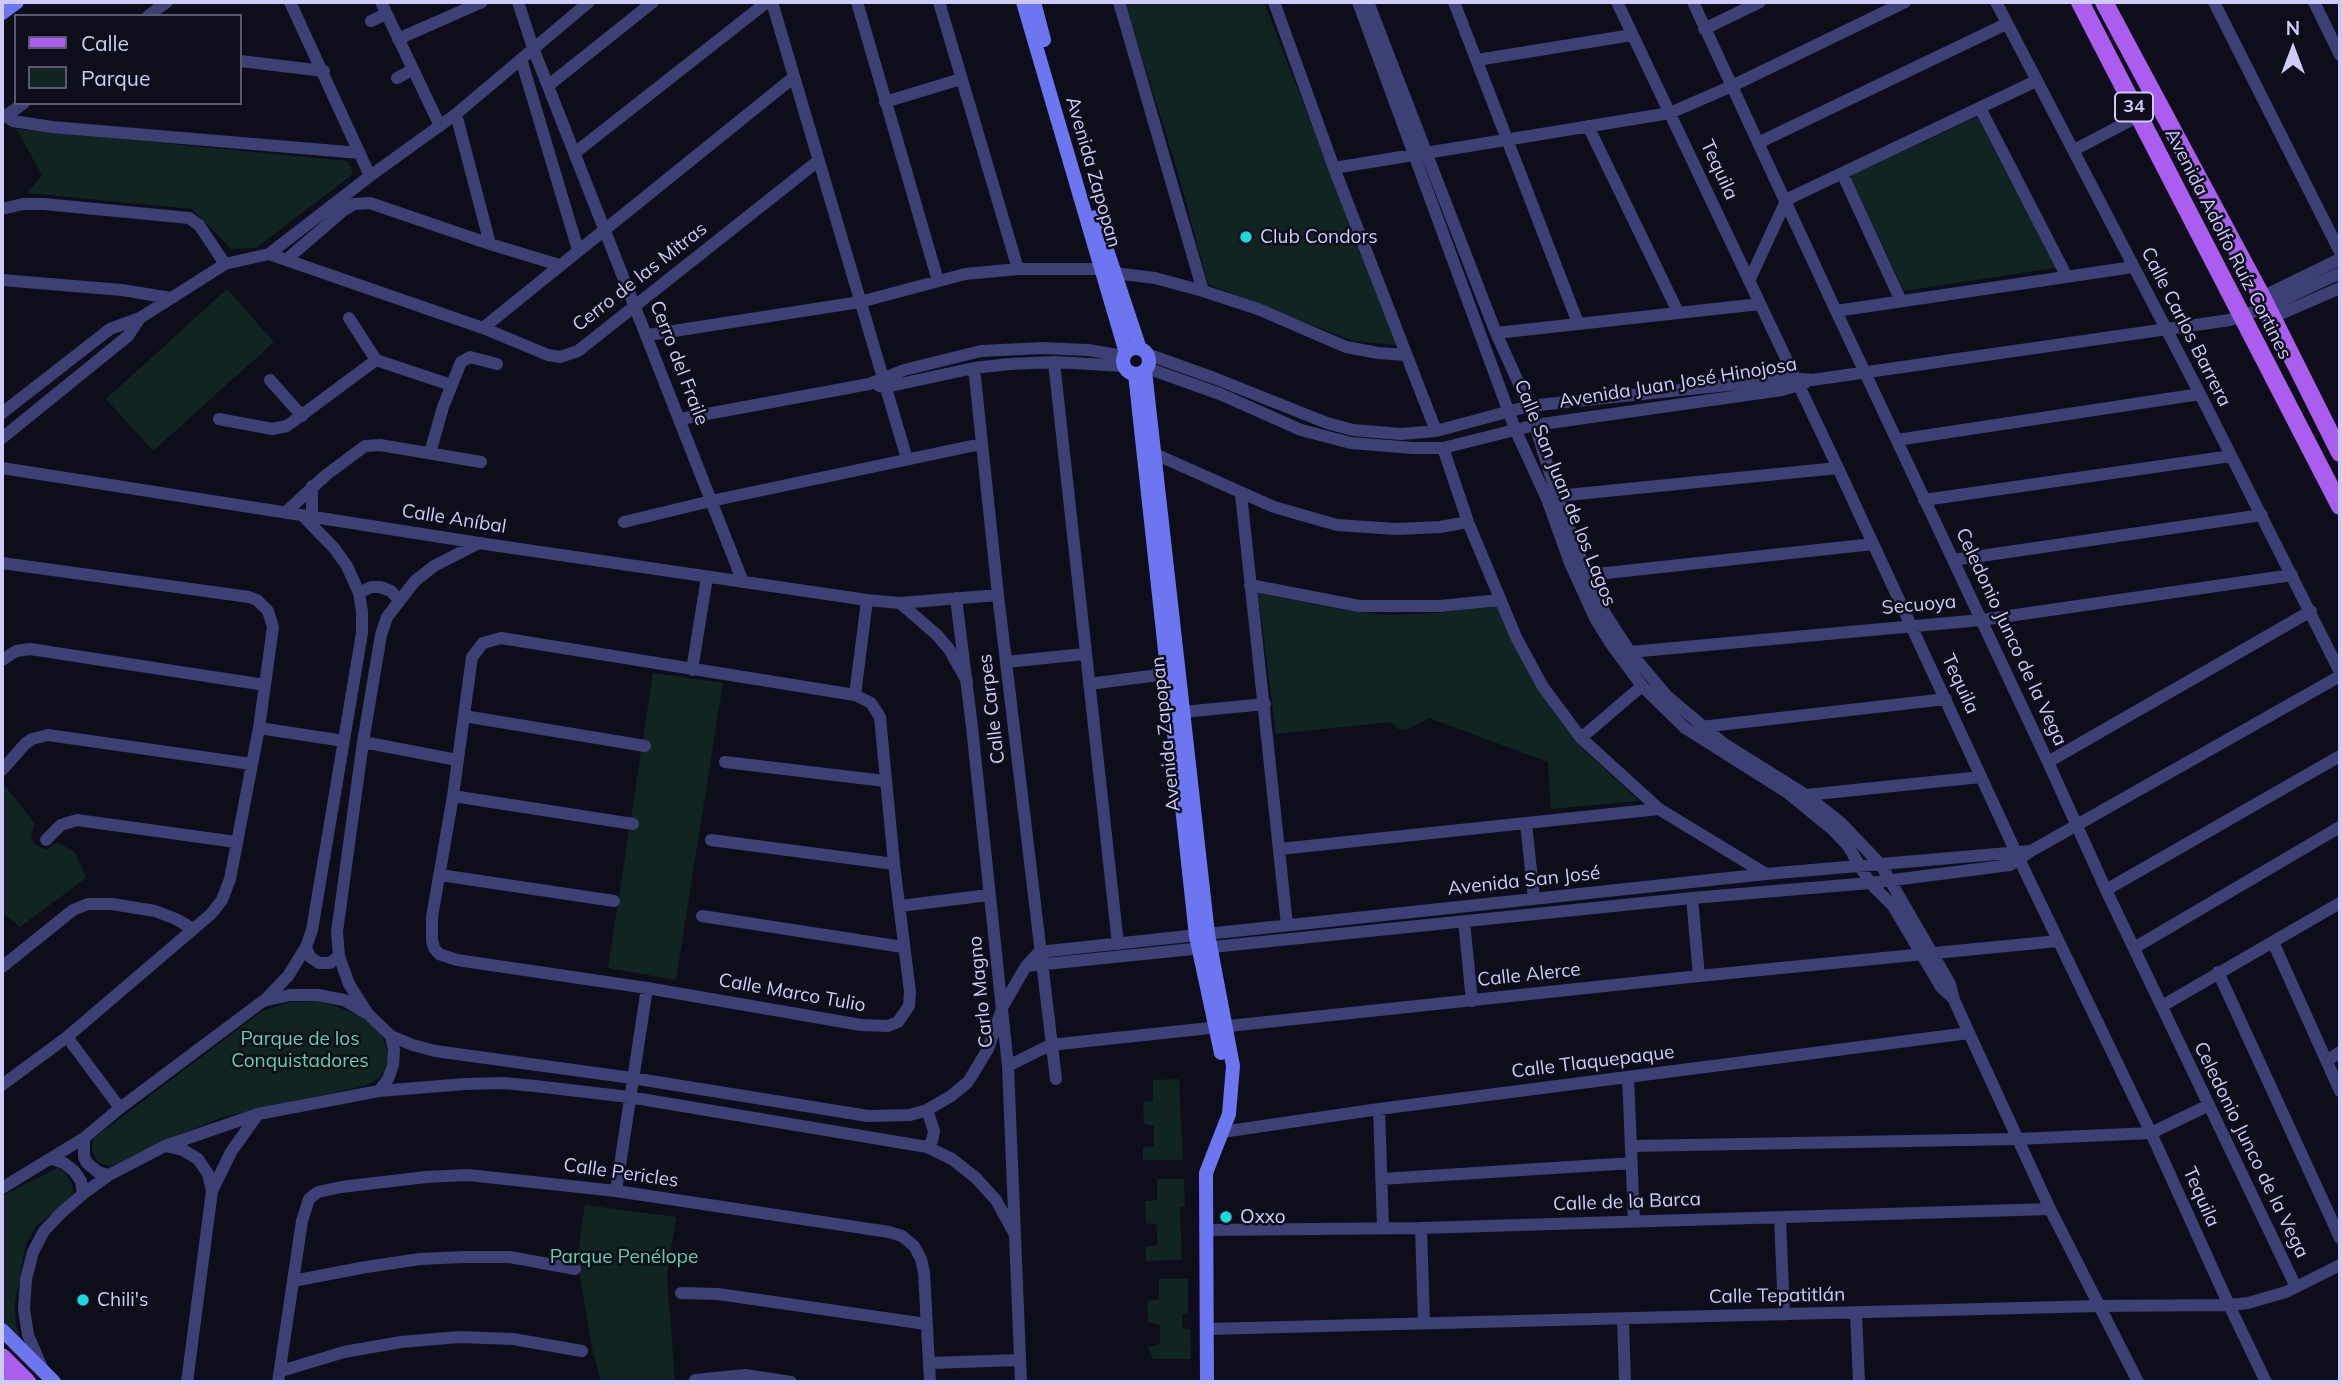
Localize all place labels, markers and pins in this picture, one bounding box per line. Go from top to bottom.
place label: Club Condors [1260,226,1378,248]
marker: Club Condors [1238,229,1254,245]
place label: Oxxo [1240,1206,1286,1228]
marker: Oxxo [1218,1209,1234,1225]
place label: Chili's [97,1289,148,1311]
marker: Chili's [75,1292,91,1308]

